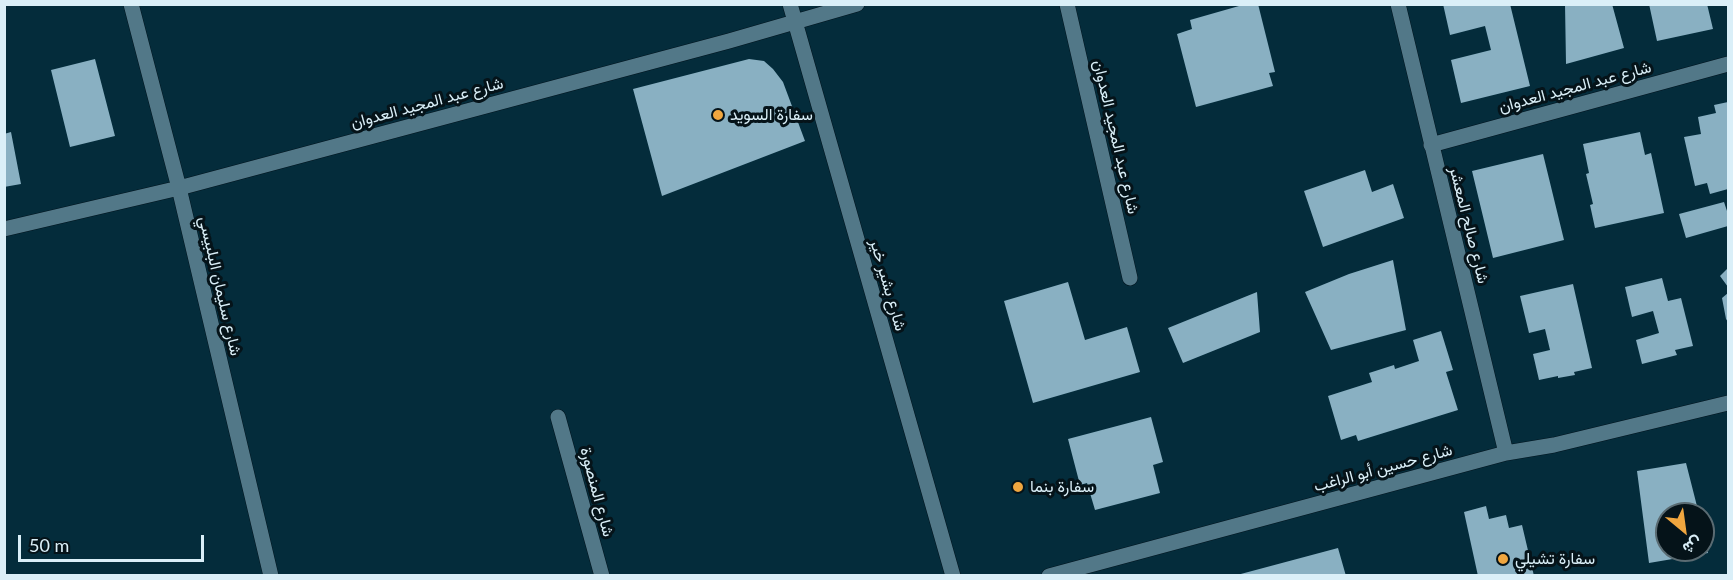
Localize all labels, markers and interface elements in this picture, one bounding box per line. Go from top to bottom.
street label: شارع عبد المجيد العدوان [1497,57,1653,117]
street label: شارع عبد المجيد العدوان [1089,58,1143,216]
street label: شارع عبد المجيد العدوان [349,73,505,133]
place label: سفارة السويد [730,105,813,125]
marker: سفارة السويد [711,108,725,122]
street label: شارع صالح المعشر [1445,165,1493,285]
street label: شارع سليمان البلبيسي [195,215,245,357]
street label: شارع بشير خير [866,237,910,333]
street label: شارع حسين أبو الراغب [1312,440,1454,496]
street label: شارع المنصورة [576,445,618,539]
place label: سفارة بنما [1030,477,1094,497]
marker: سفارة بنما [1011,480,1025,494]
north arrow [1655,502,1715,562]
scale bar [21,523,207,561]
text: ش [1680,533,1706,559]
text: 50 m [29,534,69,556]
place label: سفارة تشيلي [1515,549,1595,569]
marker: سفارة تشيلي [1496,552,1510,566]

